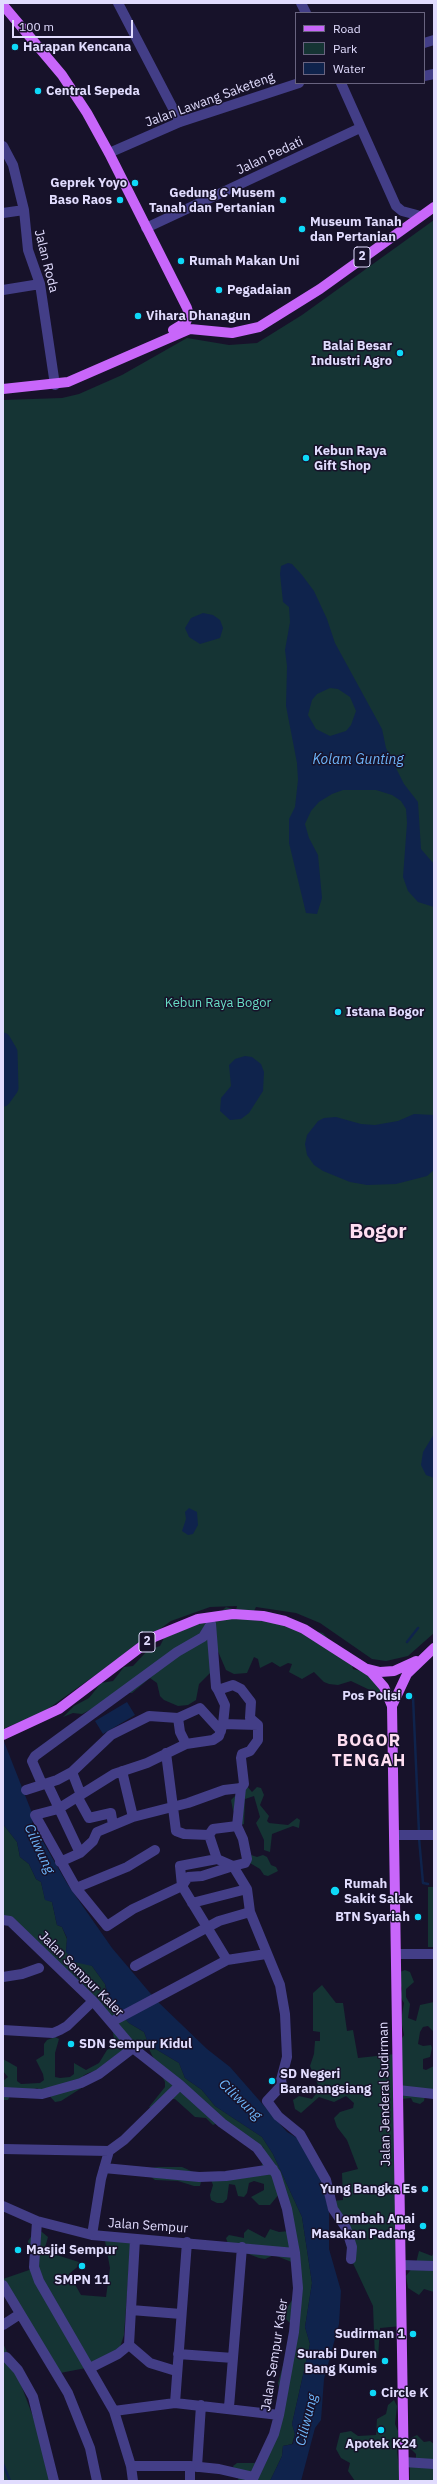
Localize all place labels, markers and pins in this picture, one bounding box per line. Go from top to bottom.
place label: Harapan Kencana [23,39,131,55]
marker: Harapan Kencana [10,42,20,52]
place label: Central Sepeda [46,83,140,99]
marker: Central Sepeda [33,86,43,96]
place label: Geprek Yoyo [50,175,127,191]
marker: Geprek Yoyo [130,178,140,188]
place label: Gedung C Musem Tanah dan Pertanian [149,185,275,216]
place label: Baso Raos [49,192,112,208]
marker: Baso Raos [115,195,125,205]
marker: Gedung C Musem Tanah dan Pertanian [278,195,288,205]
place label: Museum Tanah dan Pertanian [310,214,402,245]
marker: Museum Tanah dan Pertanian [297,224,307,234]
place label: Rumah Makan Uni [189,253,300,269]
marker: Rumah Makan Uni [176,256,186,266]
place label: Pegadaian [227,282,291,298]
marker: Pegadaian [214,285,224,295]
place label: Vihara Dhanagun [146,308,251,324]
marker: Vihara Dhanagun [133,311,143,321]
place label: Balai Besar Industri Agro [311,338,392,369]
marker: Balai Besar Industri Agro [395,348,405,358]
place label: Kebun Raya Gift Shop [314,443,387,474]
marker: Kebun Raya Gift Shop [301,453,311,463]
place label: Istana Bogor [346,1004,424,1020]
marker: Istana Bogor [333,1007,343,1017]
place label: Pos Polisi [342,1688,401,1704]
marker: Pos Polisi [404,1691,414,1701]
place label: Rumah Sakit Salak [344,1876,413,1907]
marker: Rumah Sakit Salak [329,1885,341,1897]
place label: BTN Syariah [335,1909,410,1925]
marker: BTN Syariah [413,1912,423,1922]
place label: SDN Sempur Kidul [79,2036,192,2052]
marker: SDN Sempur Kidul [66,2039,76,2049]
place label: SD Negeri Baranangsiang [280,2066,371,2097]
marker: SD Negeri Baranangsiang [267,2076,277,2086]
place label: Yung Bangka Es [320,2181,417,2197]
marker: Yung Bangka Es [420,2184,430,2194]
place label: Lembah Anai Masakan Padang [311,2211,415,2242]
marker: Lembah Anai Masakan Padang [418,2221,428,2231]
place label: Masjid Sempur [26,2242,117,2258]
marker: Masjid Sempur [13,2245,23,2255]
marker: SMPN 11 [77,2261,87,2271]
place label: SMPN 11 [54,2272,110,2288]
place label: Sudirman 1 [335,2326,405,2342]
marker: Sudirman 1 [408,2329,418,2339]
place label: Surabi Duren Bang Kumis [297,2346,377,2377]
marker: Surabi Duren Bang Kumis [380,2356,390,2366]
place label: Circle K [381,2385,428,2401]
marker: Circle K [368,2388,378,2398]
marker: Apotek K24 [376,2425,386,2435]
place label: Apotek K24 [345,2436,417,2452]

